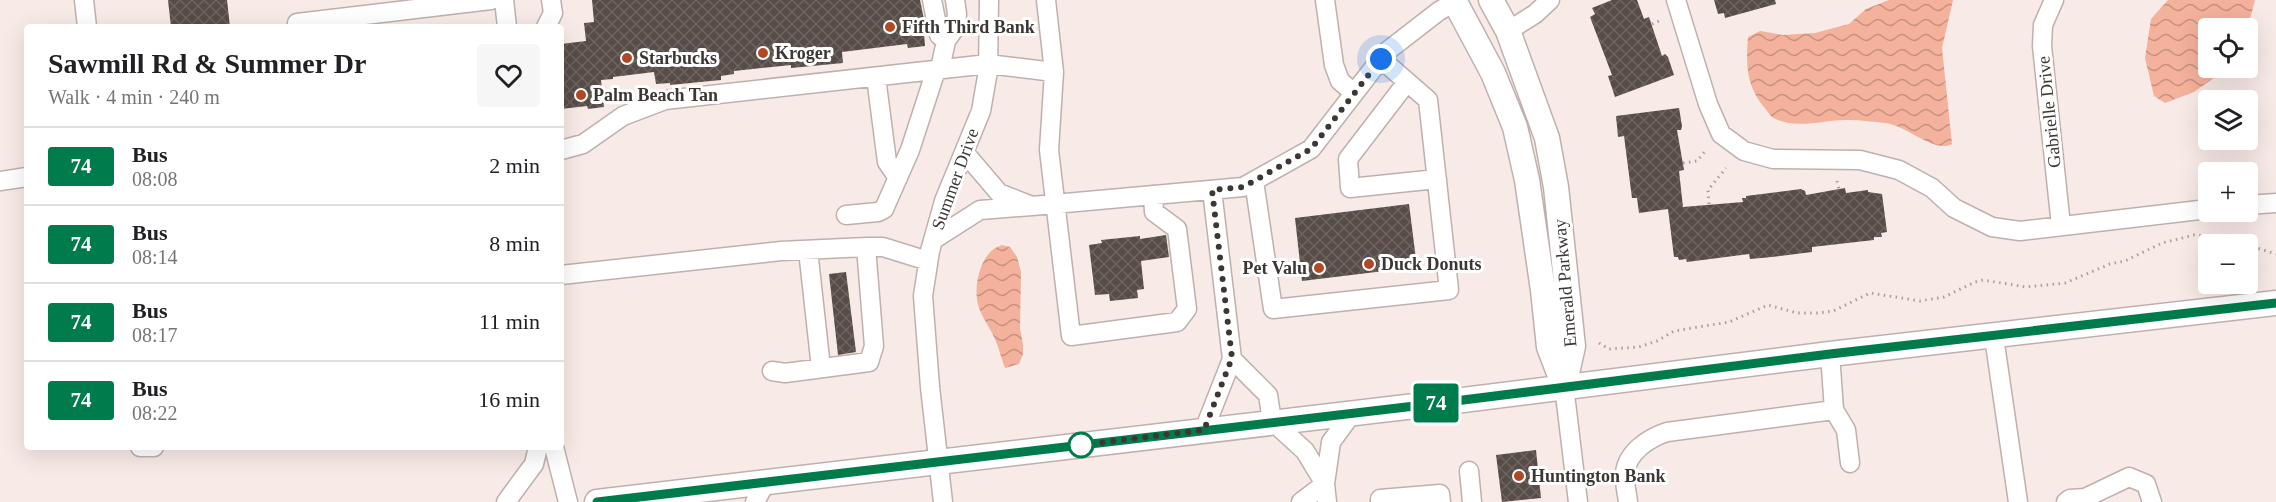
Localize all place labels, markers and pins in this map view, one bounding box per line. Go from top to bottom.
place label: Fifth Third Bank [902,17,1035,37]
marker: Fifth Third Bank [883,20,897,34]
place label: Kroger [775,43,831,63]
marker: Kroger [756,46,770,60]
place label: Starbucks [639,48,717,68]
marker: Starbucks [620,51,634,65]
place label: Palm Beach Tan [593,85,718,105]
marker: Palm Beach Tan [574,88,588,102]
place label: Duck Donuts [1381,254,1482,274]
marker: Duck Donuts [1362,257,1376,271]
place label: Pet Valu [1242,258,1307,278]
marker: Pet Valu [1312,261,1326,275]
unlabelled marker [1068,432,1094,458]
place label: Huntington Bank [1531,466,1666,486]
marker: Huntington Bank [1512,469,1526,483]

